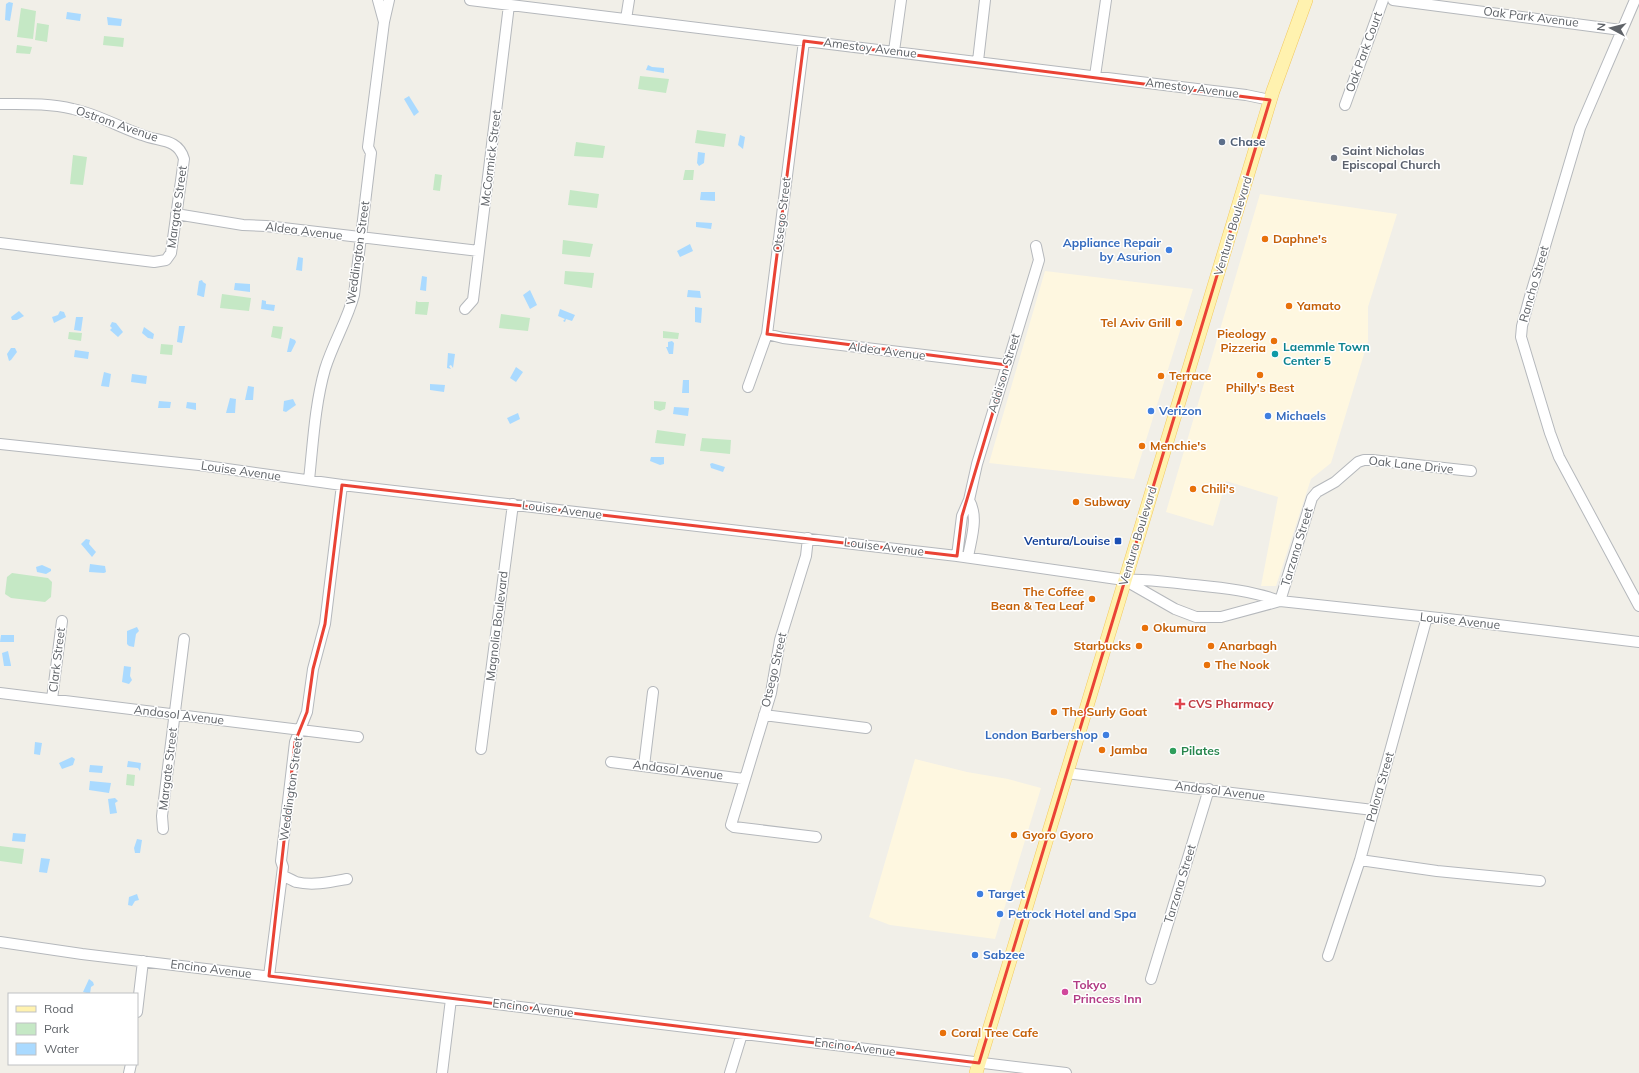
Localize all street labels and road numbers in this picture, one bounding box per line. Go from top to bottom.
street label: Oak Park Avenue [1483,3,1580,30]
street label: Oak Park Court [1342,10,1385,94]
street label: Amestoy Avenue [823,34,918,61]
street label: Amestoy Avenue [1145,74,1240,101]
street label: Ostrom Avenue [74,102,160,145]
street label: McCormick Street [477,109,504,207]
street label: Margate Street [163,165,190,249]
street label: Ventura Boulevard [1210,174,1255,277]
street label: Otsego Street [769,176,794,254]
street label: Weddington Street [343,200,372,306]
street label: Aldea Avenue [265,218,343,243]
street label: Rancho Street [1515,244,1552,324]
street label: Addison Street [984,331,1023,414]
street label: Aldea Avenue [848,338,926,363]
street label: Oak Lane Drive [1368,453,1454,476]
street label: Louise Avenue [200,457,282,484]
street label: Ventura Boulevard [1115,484,1160,587]
street label: Louise Avenue [521,497,603,522]
street label: Tarzana Street [1277,506,1316,588]
street label: Louise Avenue [843,534,925,559]
street label: Magnolia Boulevard [482,570,511,682]
street label: Louise Avenue [1419,609,1501,632]
street label: Clark Street [45,627,68,693]
street label: Otsego Street [758,631,789,709]
street label: Andasol Avenue [133,702,225,727]
street label: Margate Street [155,727,180,811]
street label: Weddington Street [276,736,305,842]
street label: Palora Street [1362,750,1397,824]
street label: Andasol Avenue [632,757,724,782]
street label: Andasol Avenue [1174,778,1266,803]
street label: Tarzana Street [1160,843,1199,925]
street label: Encino Avenue [170,956,253,981]
street label: Encino Avenue [492,995,575,1020]
street label: Encino Avenue [814,1034,897,1059]

